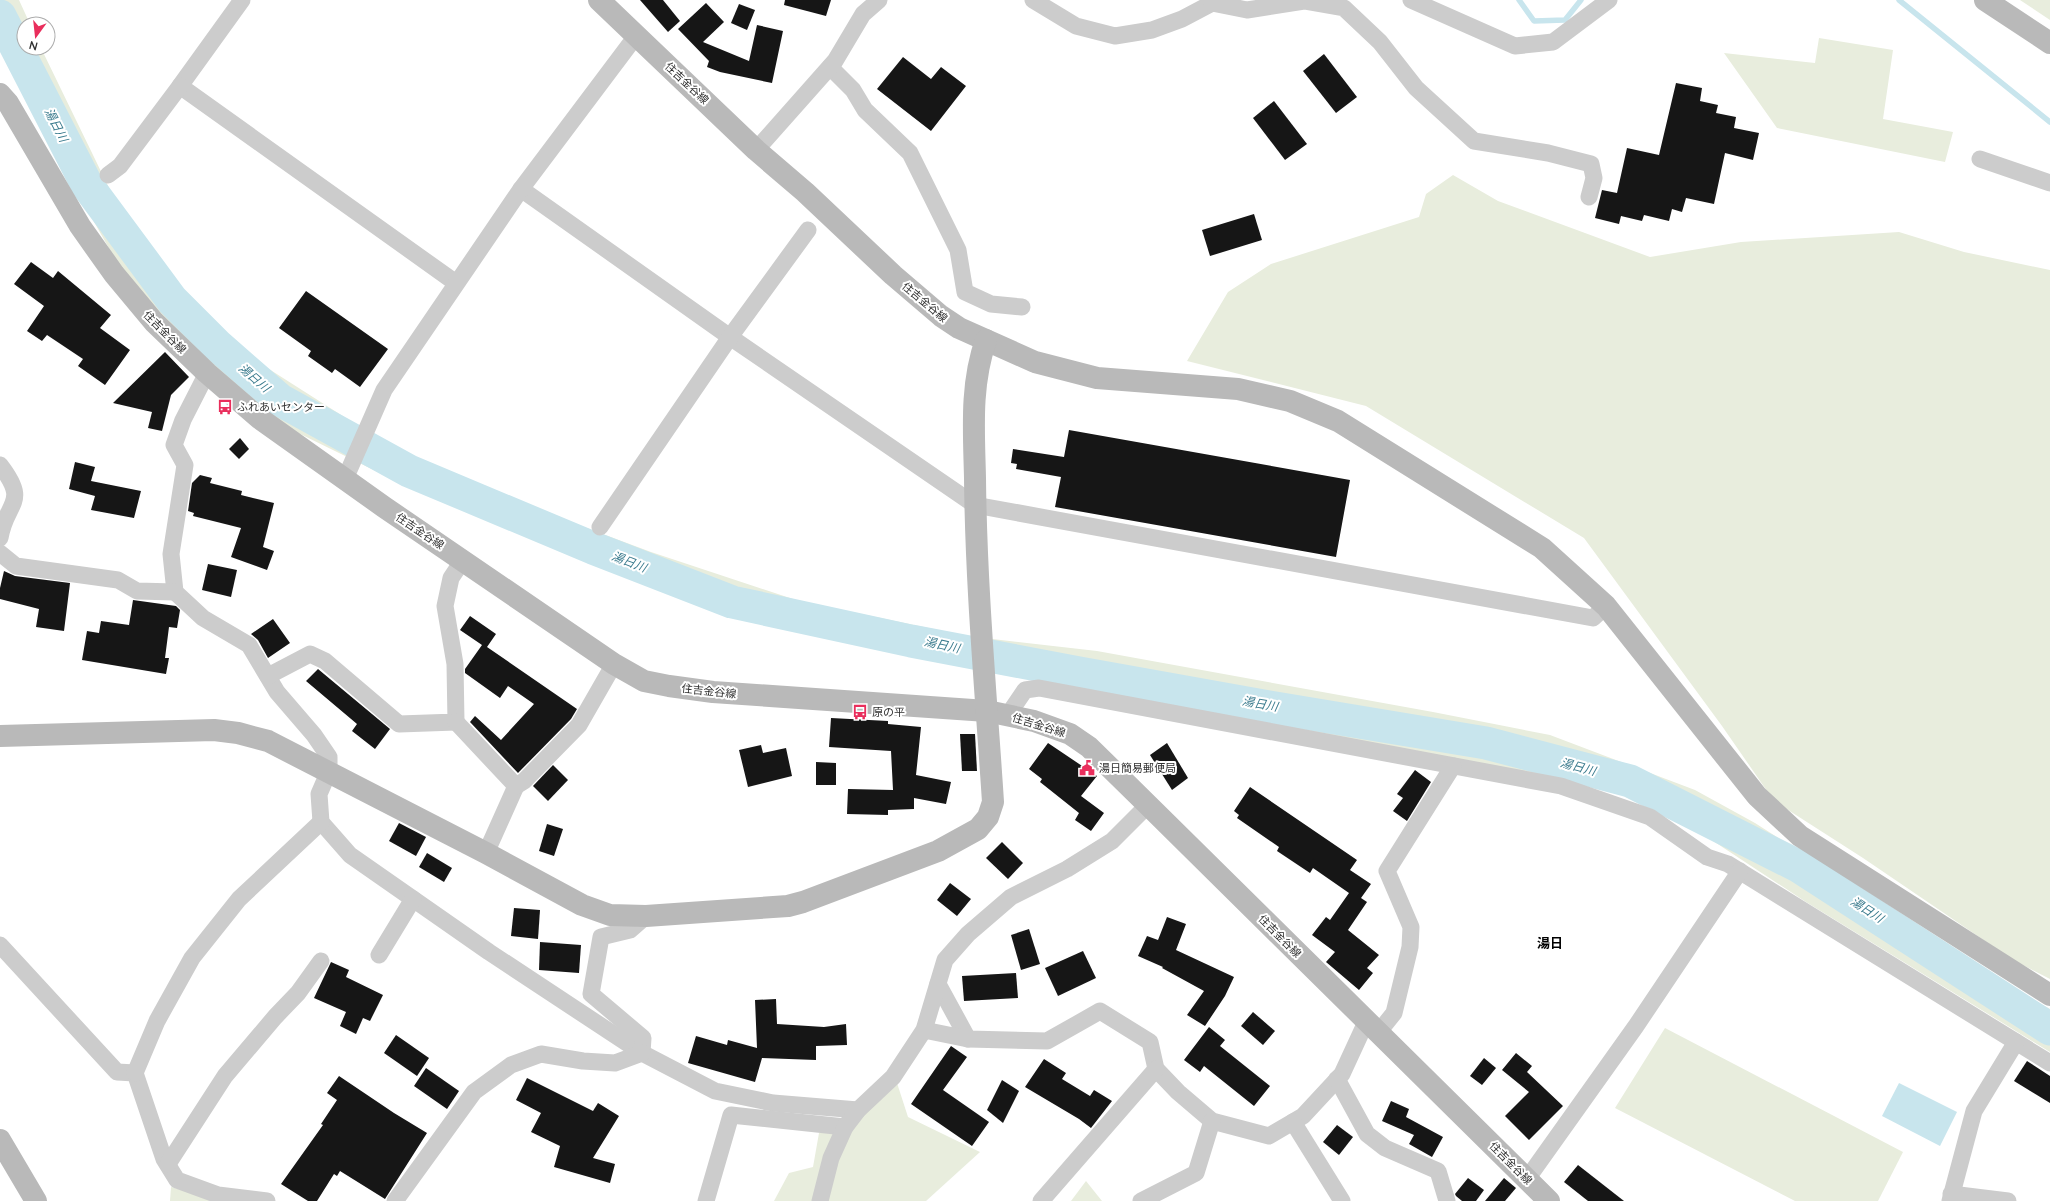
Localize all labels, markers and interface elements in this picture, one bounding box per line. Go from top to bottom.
north arrow [16,16,56,56]
text: N [28,39,39,54]
street label: 住吉金谷線 [663,59,712,106]
water label: 湯日川 [42,105,72,146]
street label: 住吉金谷線 [900,279,951,324]
street label: 住吉金谷線 [141,308,189,356]
water label: 湯日川 [236,360,274,396]
bus stop icon: ふれあいセンター [216,398,234,416]
place label: ふれあいセンター [237,400,325,413]
street label: 住吉金谷線 [394,510,447,551]
water label: 湯日川 [610,548,651,576]
water label: 湯日川 [923,633,963,656]
street label: 住吉金谷線 [681,681,737,700]
water label: 湯日川 [1241,693,1281,714]
bus stop icon: 原の平 [851,703,869,721]
place label: 原の平 [872,705,905,718]
street label: 住吉金谷線 [1011,710,1067,739]
water label: 湯日川 [1559,755,1599,779]
public building icon: 湯日簡易郵便局 [1078,759,1096,777]
place label: 湯日簡易郵便局 [1099,761,1176,774]
water label: 湯日川 [1848,893,1888,927]
street label: 住吉金谷線 [1256,912,1304,960]
district label: 湯日 [1537,935,1563,951]
street label: 住吉金谷線 [1487,1139,1535,1187]

